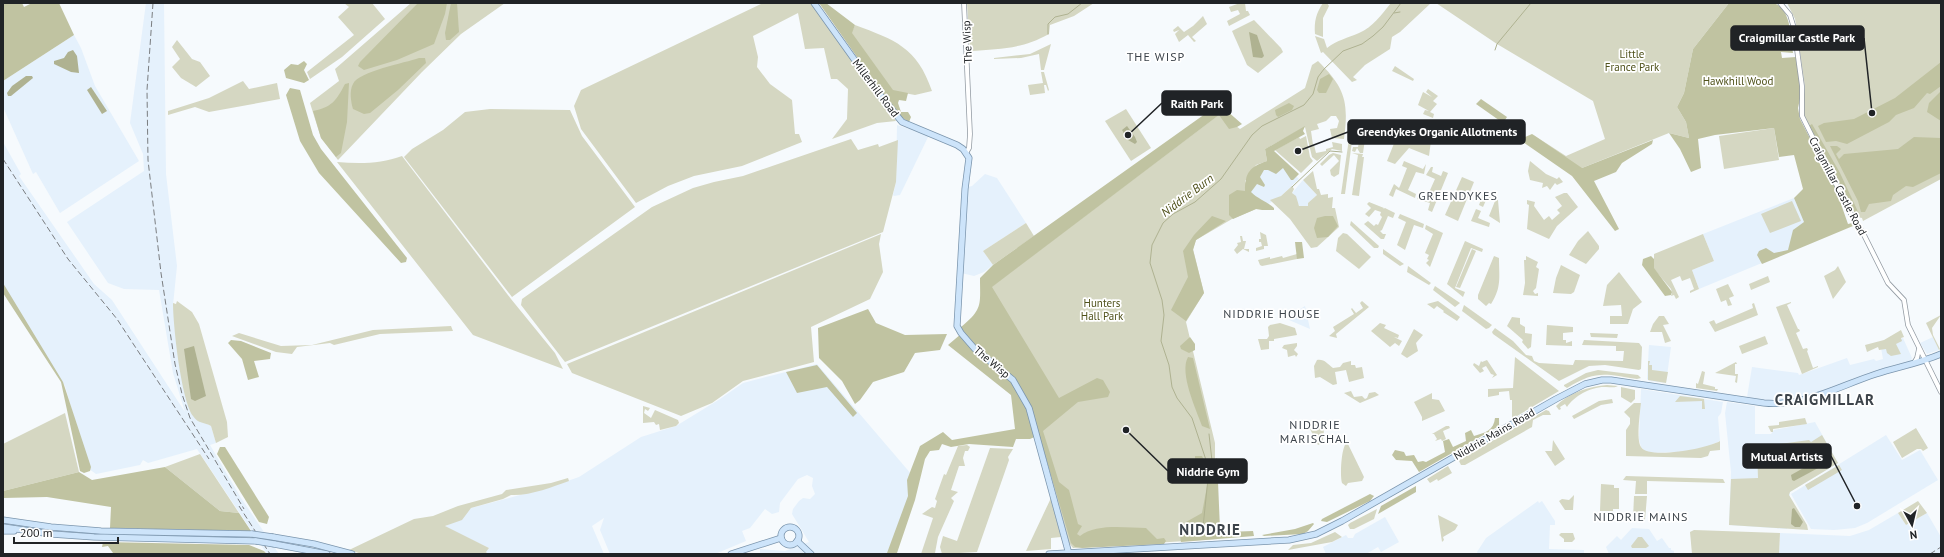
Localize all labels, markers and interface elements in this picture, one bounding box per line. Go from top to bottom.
street label: The Wisp [959,20,975,64]
callout: Craigmillar Castle Park [1731,26,1864,50]
text: Craigmillar Castle Park [1739,30,1855,45]
park label: Little France Park [1605,47,1660,74]
district label: THE WISP [1127,49,1185,64]
street label: Millerhill Road [850,56,902,120]
park label: Hawkhill Wood [1703,74,1773,88]
callout: Raith Park [1162,91,1231,115]
text: Raith Park [1171,96,1223,111]
callout: Greendykes Organic Allotments [1348,120,1525,144]
text: Greendykes Organic Allotments [1357,124,1517,139]
street label: Craigmillar Castle Road [1806,134,1870,238]
water label: Niddrie Burn [1158,170,1216,220]
district label: GREENDYKES [1418,188,1498,203]
park label: Hunters Hall Park [1081,296,1124,323]
district label: NIDDRIE HOUSE [1223,306,1321,321]
street label: The Wisp [971,343,1013,381]
district label: CRAIGMILLAR [1775,390,1875,409]
street label: Niddrie Mains Road [1451,405,1537,463]
district label: NIDDRIE MARISCHAL [1280,417,1350,446]
callout: Mutual Artists [1743,444,1831,468]
text: Mutual Artists [1751,449,1823,464]
callout: Niddrie Gym [1168,459,1247,483]
text: Niddrie Gym [1176,464,1240,479]
north arrow [1892,505,1932,545]
district label: NIDDRIE MAINS [1594,509,1689,524]
scale bar [14,519,118,545]
district label: NIDDRIE [1179,520,1241,539]
text: 200 m [20,525,53,540]
text: N [1909,527,1918,542]

